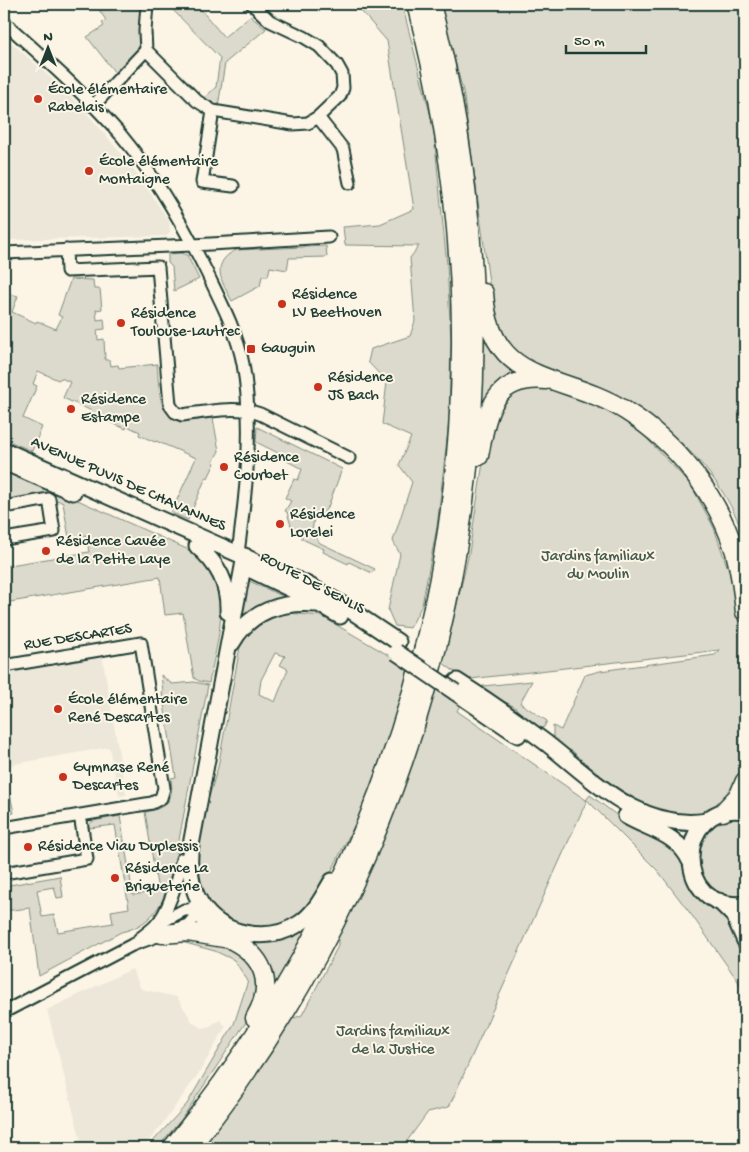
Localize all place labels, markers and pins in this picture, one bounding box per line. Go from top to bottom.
place label: École élémentaire Rabelais [48,81,168,118]
marker: École élémentaire Rabelais [32,93,44,105]
place label: École élémentaire Montaigne [99,153,219,190]
marker: École élémentaire Montaigne [83,165,95,177]
place label: Résidence LV Beethoven [292,286,382,323]
marker: Résidence LV Beethoven [276,298,288,310]
place label: Résidence Toulouse-Lautrec [130,305,240,342]
marker: Résidence Toulouse-Lautrec [115,317,127,329]
place label: Gauguin [261,340,316,359]
marker: Gauguin [245,343,257,355]
place label: Résidence JS Bach [328,369,394,406]
marker: Résidence JS Bach [312,381,324,393]
place label: Résidence Estampe [81,391,147,428]
marker: Résidence Estampe [65,403,77,415]
place label: Résidence Courbet [234,449,300,486]
marker: Résidence Courbet [218,461,230,473]
place label: Résidence Lorelei [290,506,356,543]
marker: Résidence Lorelei [274,518,286,530]
place label: Résidence Cavée de la Petite Laye [56,533,171,570]
marker: Résidence Cavée de la Petite Laye [40,545,52,557]
place label: École élémentaire René Descartes [68,691,188,728]
marker: École élémentaire René Descartes [52,703,64,715]
place label: Gymnase René Descartes [72,759,170,796]
marker: Gymnase René Descartes [57,771,69,783]
place label: Résidence Viau Duplessis [38,838,199,857]
marker: Résidence Viau Duplessis [22,841,34,853]
place label: Résidence La Briqueterie [124,860,210,897]
marker: Résidence La Briqueterie [109,872,121,884]

